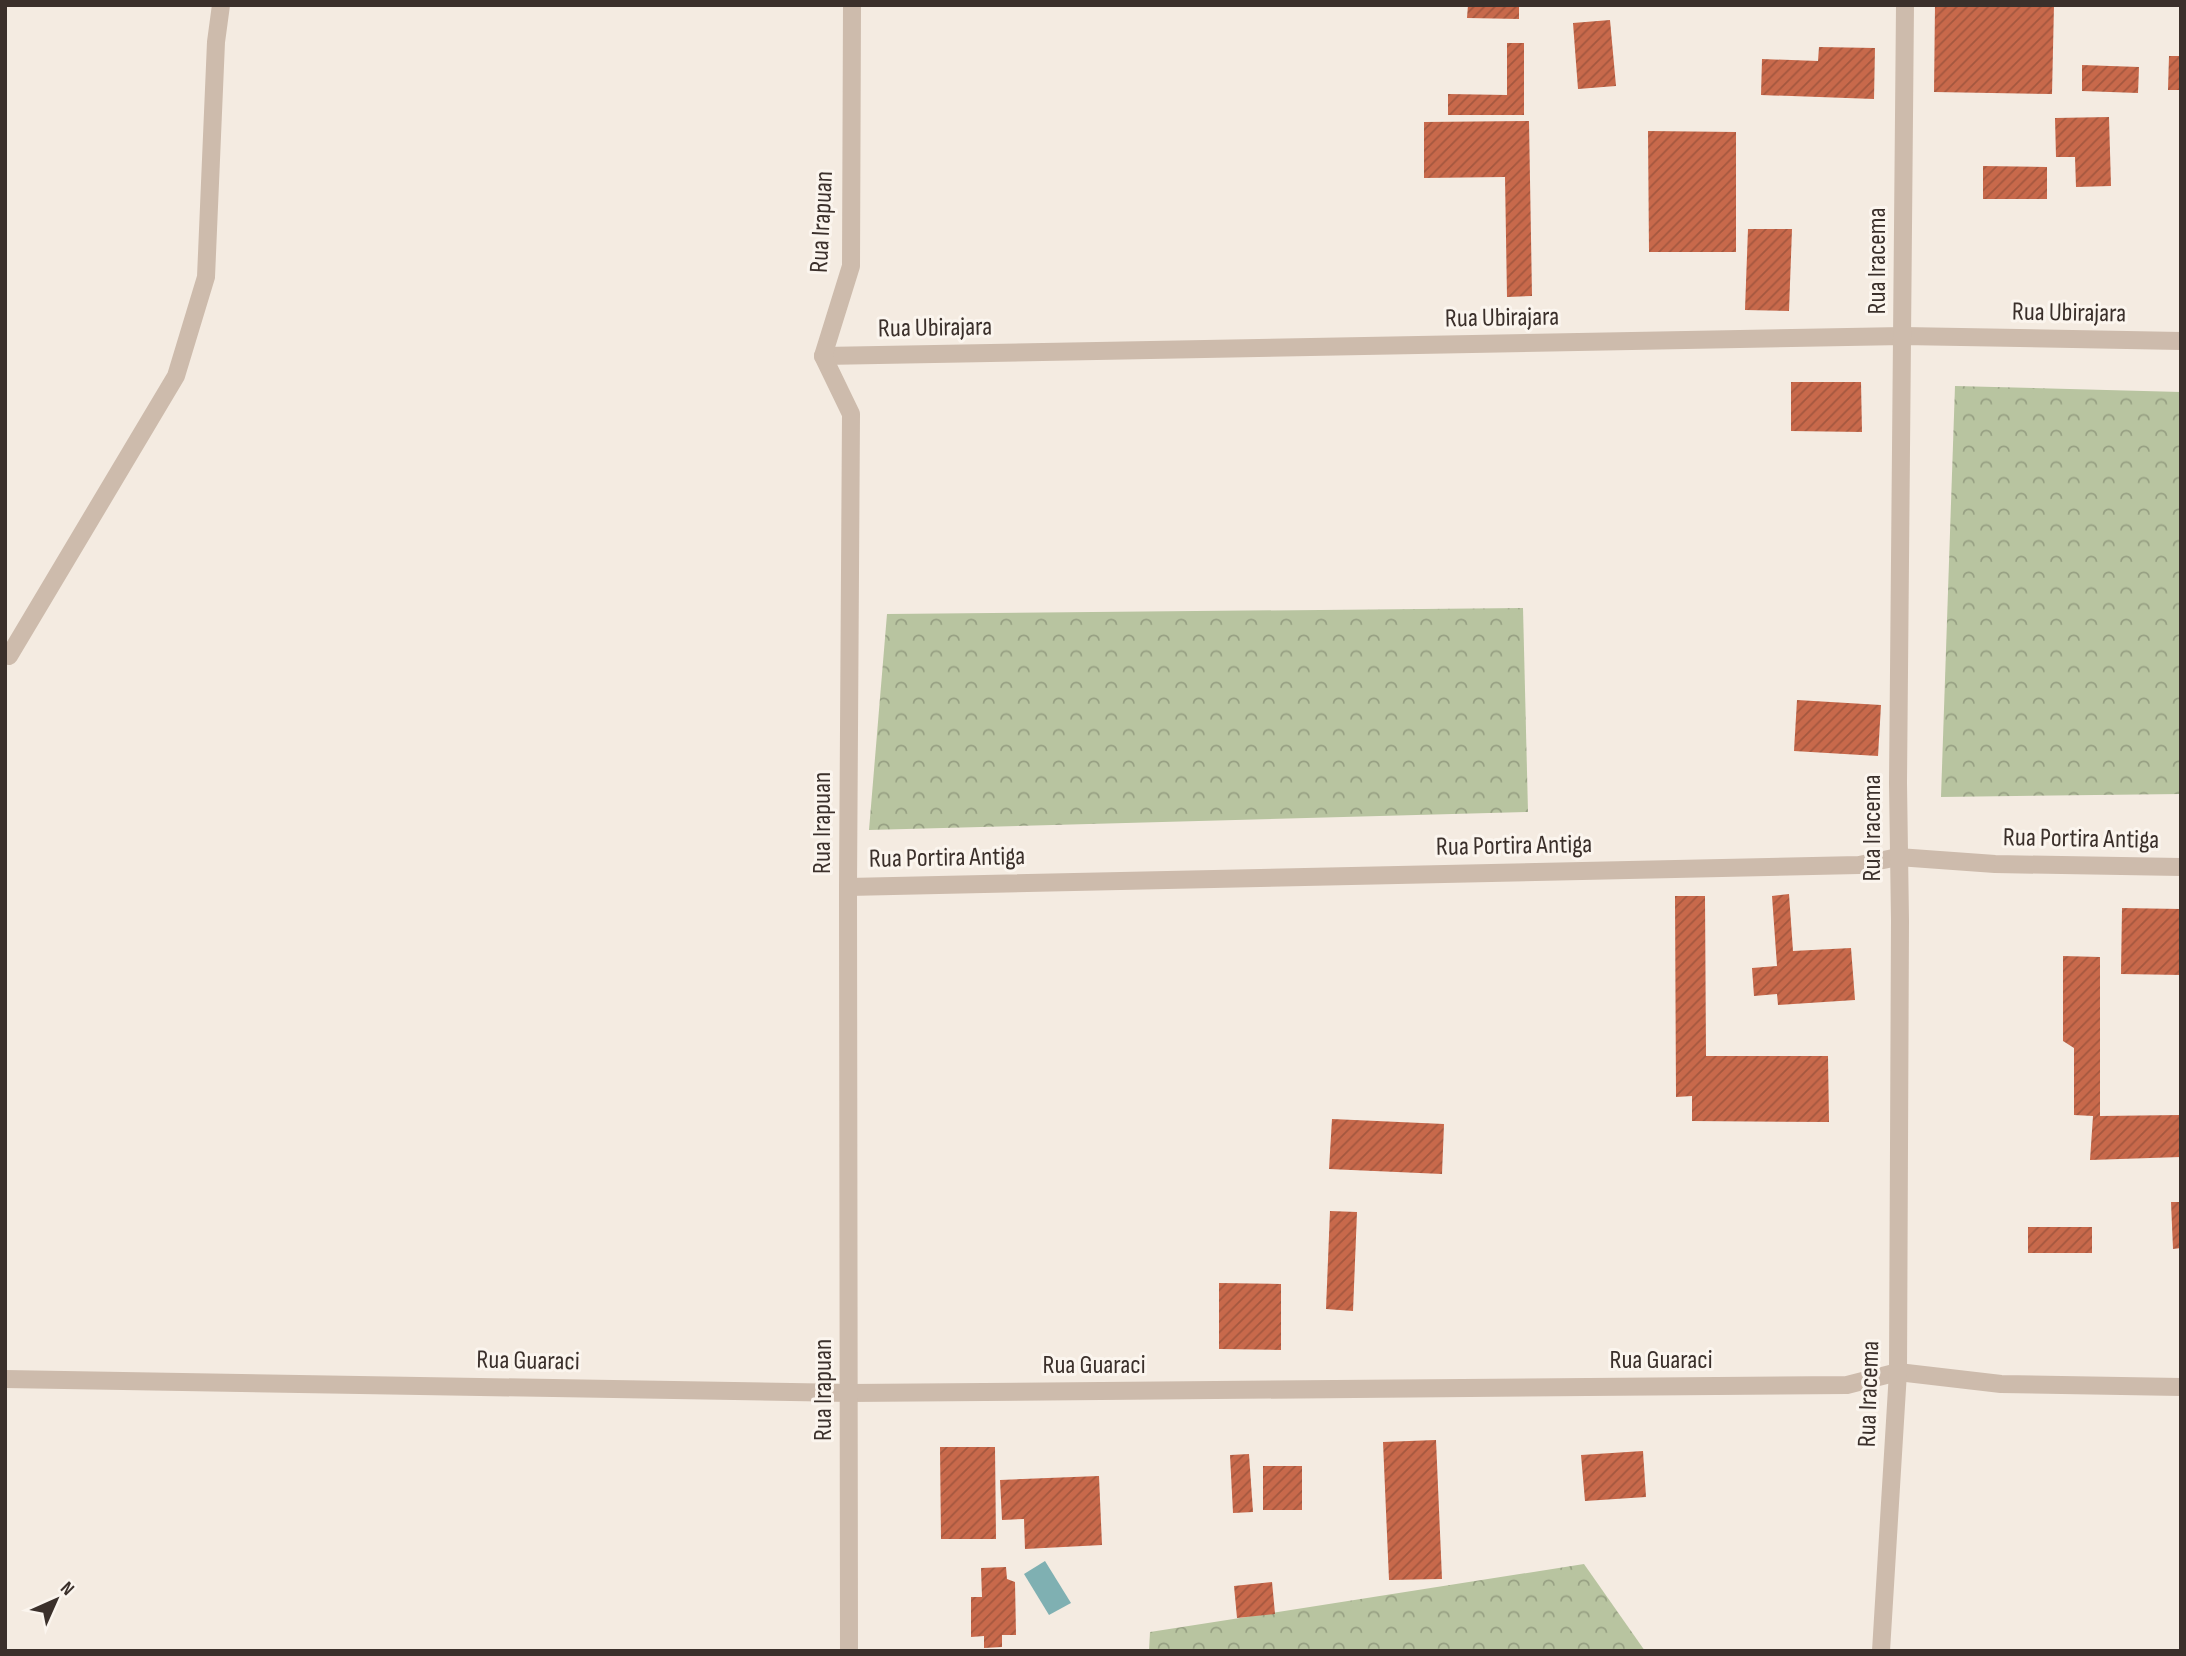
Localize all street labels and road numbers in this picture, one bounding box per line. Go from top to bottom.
street label: Rua Irapuan [804,170,840,274]
street label: Rua Iracema [1862,208,1893,314]
street label: Rua Ubirajara [2012,297,2126,329]
street label: Rua Ubirajara [1445,302,1559,334]
street label: Rua Ubirajara [878,312,992,344]
street label: Rua Irapuan [807,772,838,874]
street label: Rua Iracema [1857,775,1888,881]
street label: Rua Portira Antiga [2003,822,2159,856]
street label: Rua Portira Antiga [1436,829,1592,863]
street label: Rua Portira Antiga [869,841,1025,875]
street label: Rua Irapuan [808,1339,839,1441]
street label: Rua Iracema [1852,1340,1886,1448]
street label: Rua Guaraci [476,1345,580,1377]
street label: Rua Guaraci [1609,1345,1713,1376]
street label: Rua Guaraci [1042,1350,1146,1381]

